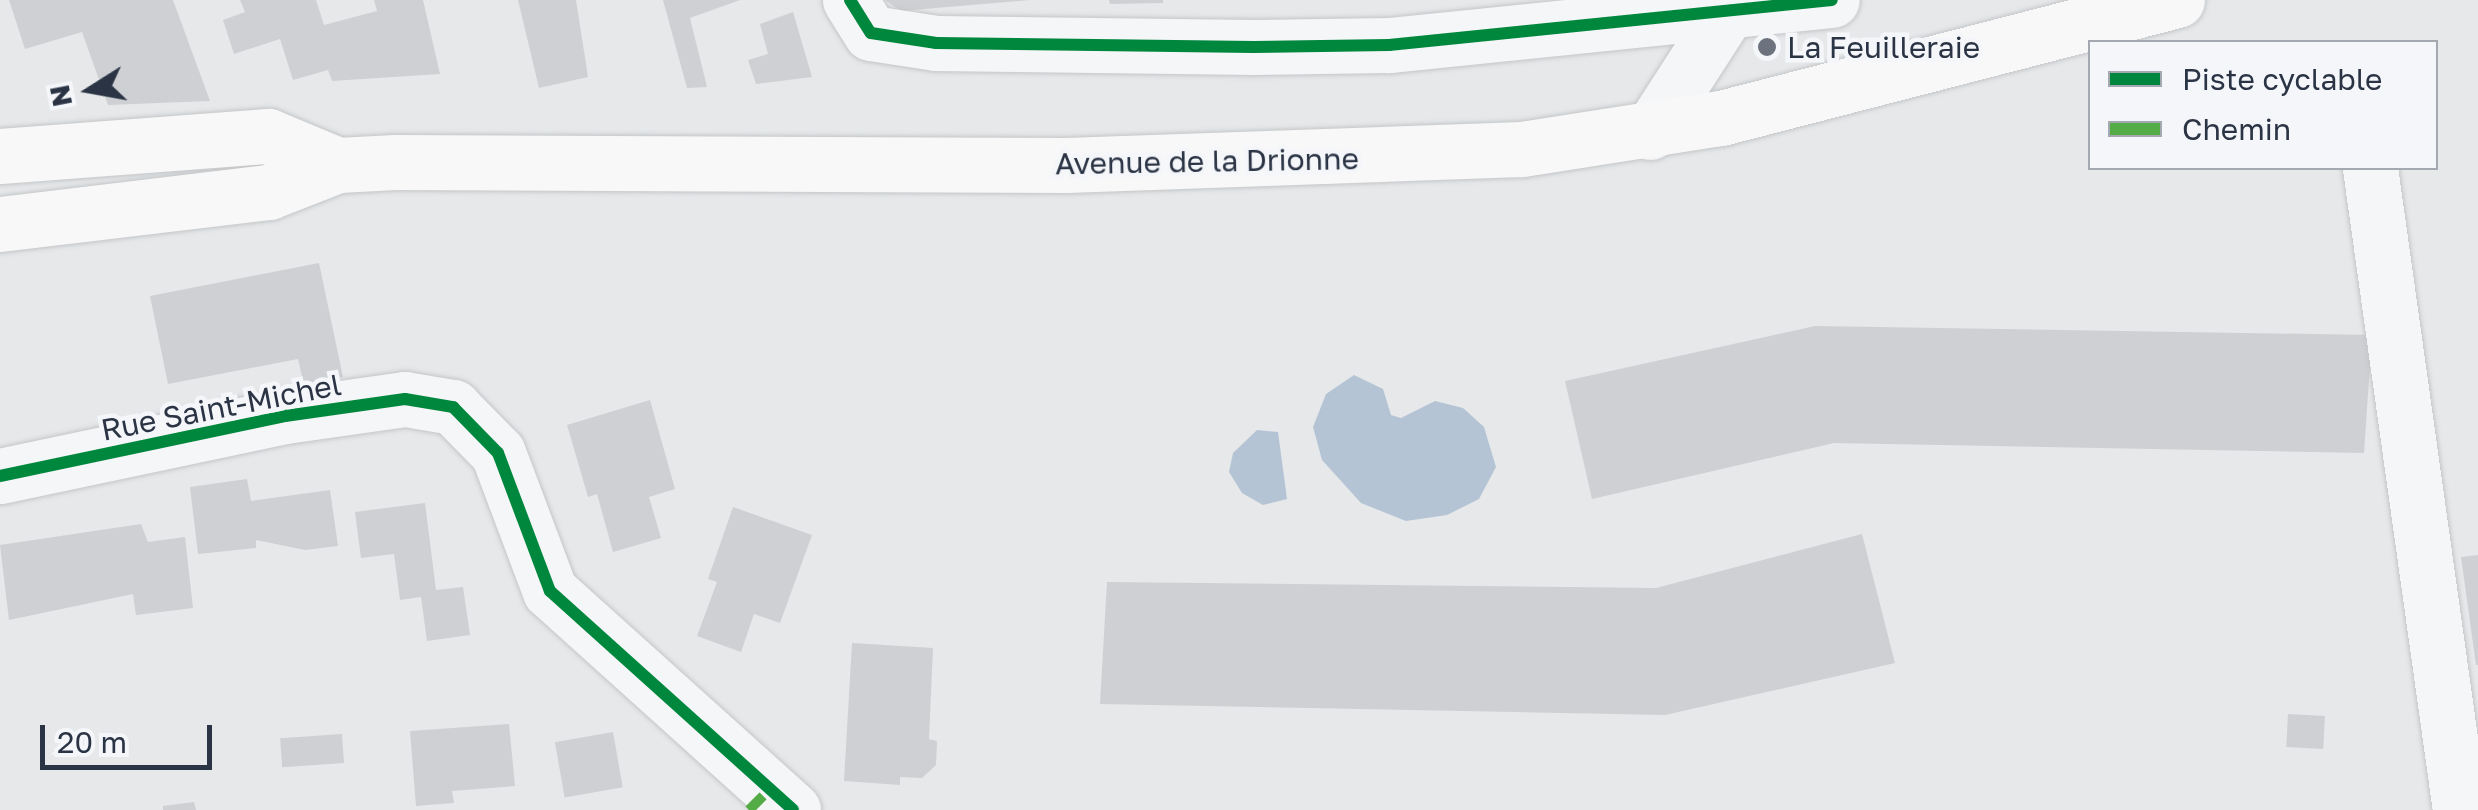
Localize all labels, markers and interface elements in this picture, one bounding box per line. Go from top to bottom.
place label: La Feuilleraie [1787,29,1980,65]
marker: La Feuilleraie [1756,36,1778,58]
north arrow [40,40,140,140]
legend [2088,40,2438,170]
text: Piste cyclable [2182,61,2383,97]
text: N [42,82,78,109]
text: Chemin [2182,111,2291,147]
street label: Avenue de la Drionne [1055,140,1359,182]
street label: Rue Saint-Michel [98,366,344,448]
scale bar [45,705,218,767]
text: 20 m [57,724,127,760]

